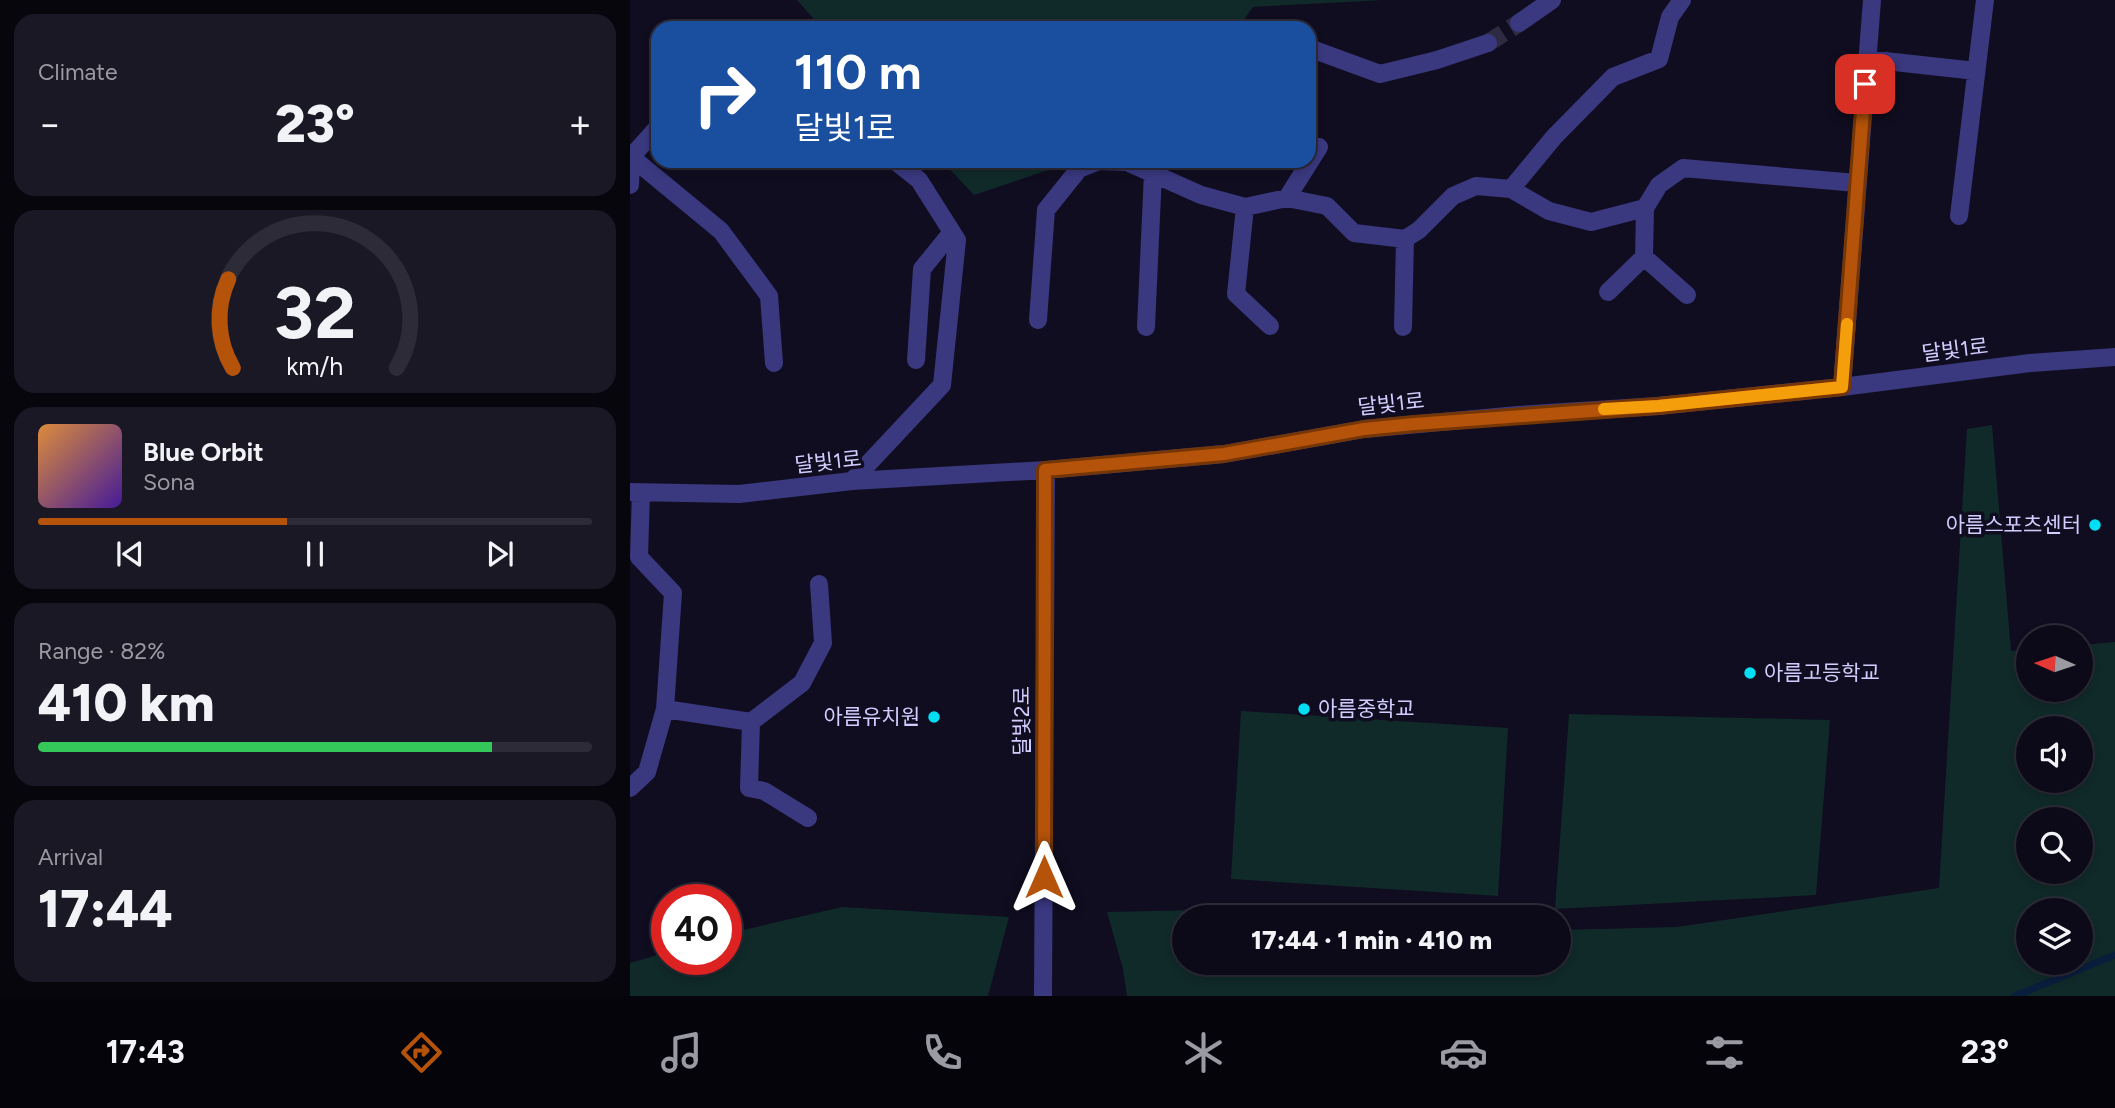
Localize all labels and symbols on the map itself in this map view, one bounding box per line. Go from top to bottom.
pin [1835,54,1895,114]
street label: 달빛1로 [1920,333,1990,366]
street label: 달빛1로 [1357,388,1425,419]
street label: 달빛1로 [794,446,862,477]
place label: 아름스포츠센터 [1946,512,2081,537]
marker: 아름스포츠센터 [2087,517,2103,533]
north arrow [2016,625,2093,702]
place label: 아름고등학교 [1764,660,1880,685]
marker: 아름고등학교 [1742,665,1758,681]
street label: 달빛2로 [1009,686,1034,756]
place label: 아름중학교 [1318,696,1415,721]
marker: 아름중학교 [1296,701,1312,717]
place label: 아름유치원 [823,704,920,729]
marker: 아름유치원 [926,709,942,725]
position arrow [1007,840,1081,914]
speed limit sign: 40 [651,884,742,975]

